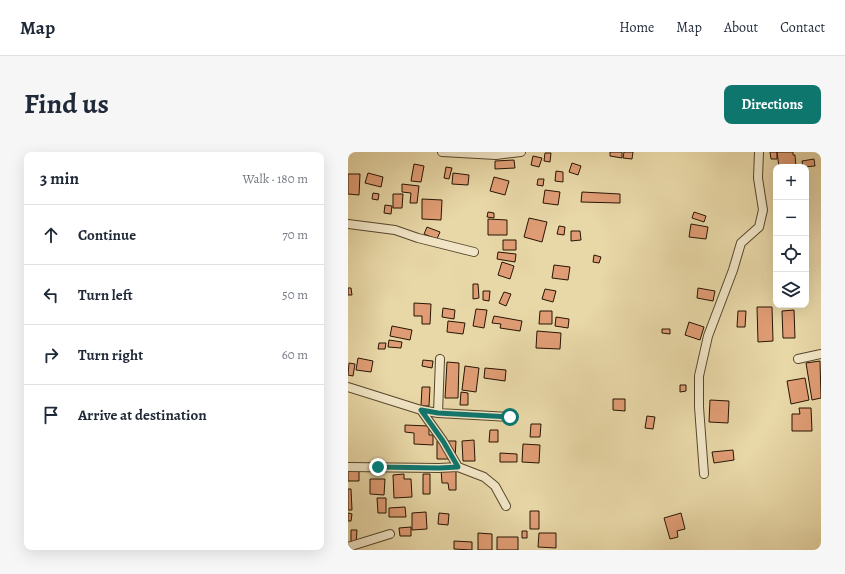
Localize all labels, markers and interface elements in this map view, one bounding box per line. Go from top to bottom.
text: Map [20,15,55,41]
text: Home [619,18,654,37]
text: Map [676,18,702,37]
text: About [724,18,758,37]
text: Contact [780,18,825,37]
text: Find us [24,85,109,123]
button: Directions [724,85,821,124]
map controls [773,164,809,308]
button: + [773,164,809,200]
text: 3 min [40,167,79,190]
text: Walk · 180 m [242,170,308,187]
button: − [773,200,809,236]
icon: ahead [40,224,62,246]
text: Continue [78,225,136,245]
text: 70 m [282,226,308,243]
button: locate [773,236,809,272]
button: layers [773,272,809,308]
icon: left [40,284,62,306]
text: Turn left [78,285,133,305]
text: 50 m [282,286,308,303]
icon: right [40,344,62,366]
text: Turn right [78,345,143,365]
text: 60 m [282,346,308,363]
icon: arrive [40,404,62,426]
text: Arrive at destination [78,405,207,425]
route start [501,408,519,426]
route end [369,458,387,476]

